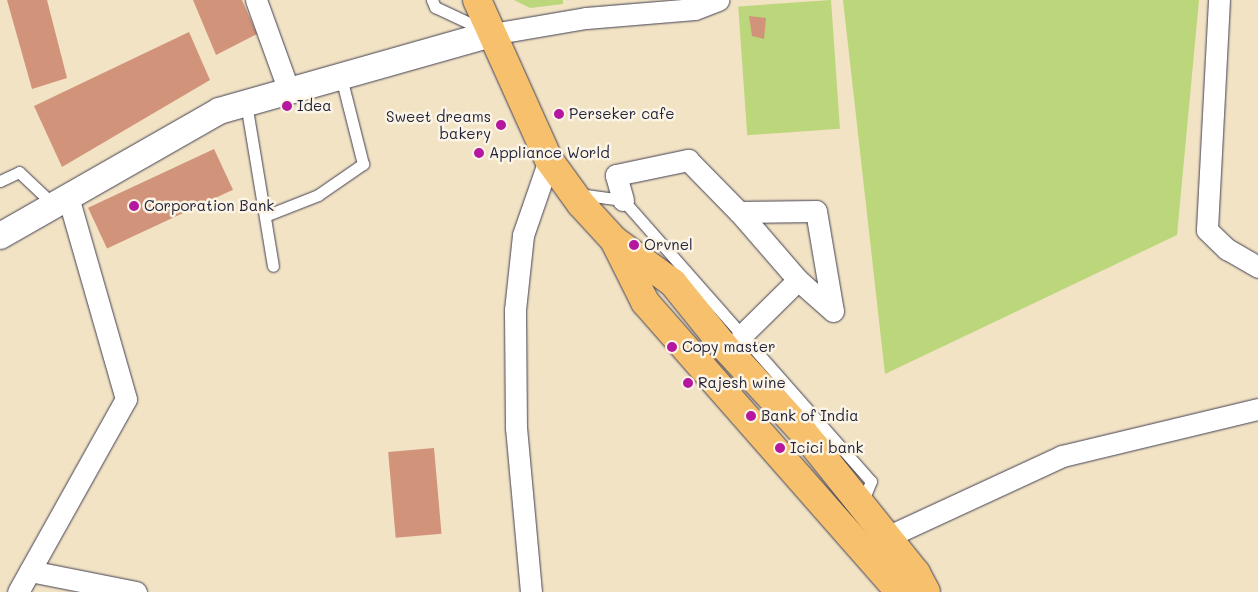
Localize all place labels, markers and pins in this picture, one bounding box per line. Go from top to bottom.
place label: Idea [297,97,332,115]
marker: Idea [281,100,293,112]
place label: Perseker cafe [569,105,674,123]
place label: Sweet dreams bakery [386,107,491,142]
marker: Perseker cafe [553,108,565,120]
marker: Sweet dreams bakery [495,119,507,131]
place label: Appliance World [489,144,610,162]
marker: Appliance World [473,147,485,159]
place label: Corporation Bank [144,197,274,215]
marker: Corporation Bank [128,200,140,212]
place label: Orvnel [644,236,693,254]
marker: Orvnel [628,239,640,251]
place label: Copy master [682,338,775,356]
marker: Copy master [666,341,678,353]
place label: Rajesh wine [698,374,786,392]
marker: Rajesh wine [682,377,694,389]
place label: Bank of India [761,407,859,425]
marker: Bank of India [745,410,757,422]
place label: Icici bank [790,439,863,457]
marker: Icici bank [774,442,786,454]

